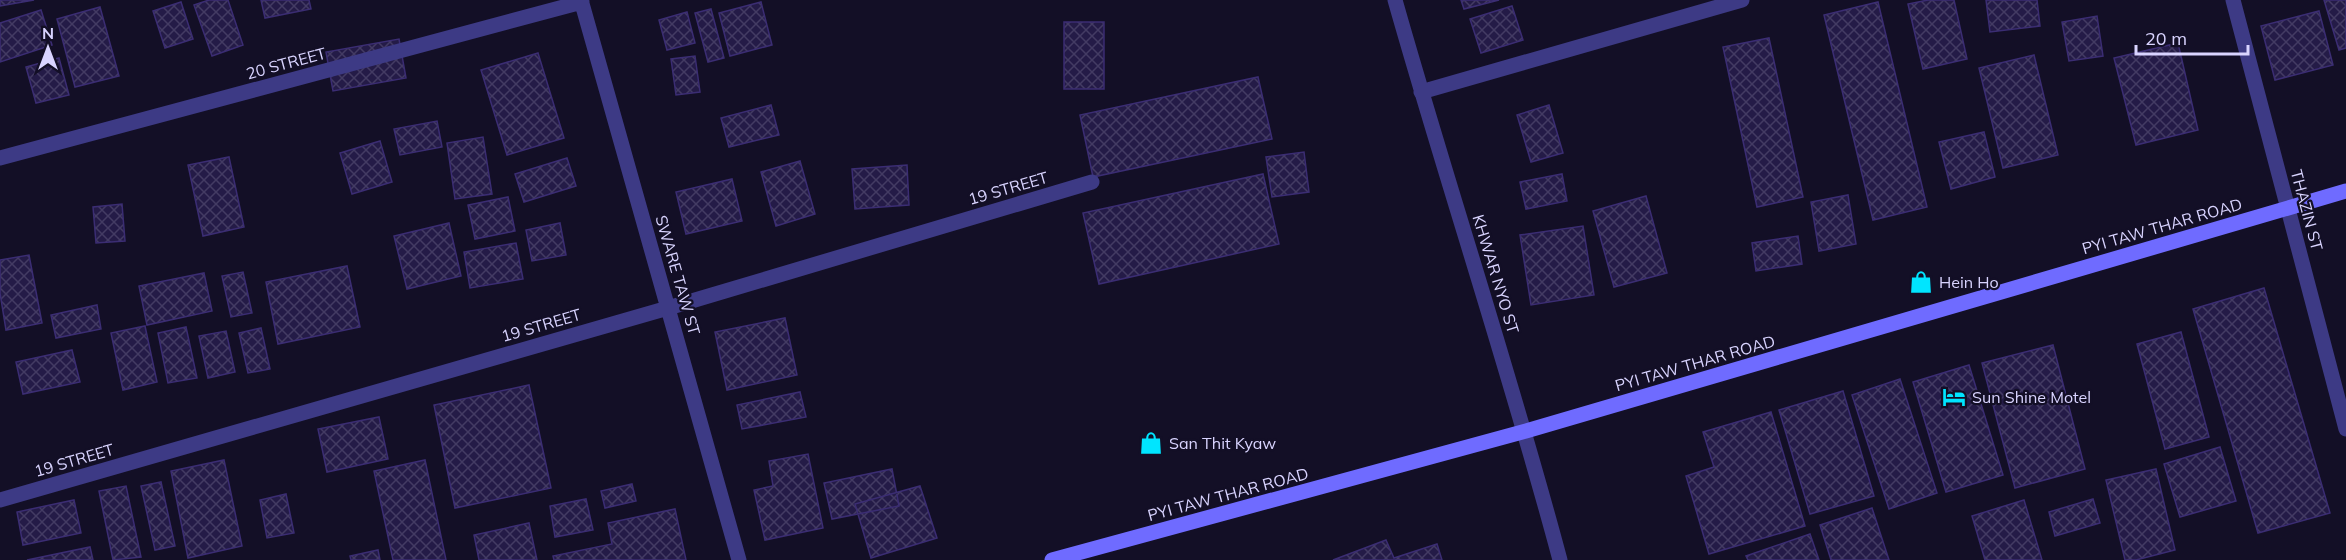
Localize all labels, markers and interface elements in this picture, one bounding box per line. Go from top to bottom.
north arrow [18,18,78,78]
scale bar [2136,18,2248,56]
text: N [42,23,54,43]
text: 20 m [2145,27,2187,50]
street label: 20 STREET [244,43,329,83]
street label: 19 STREET [966,167,1051,209]
street label: THAZIN ST [2287,167,2327,253]
street label: PYI TAW THAR ROAD [2080,194,2244,258]
street label: KHWAR NYO ST [1468,212,1524,336]
street label: SWARE TAW ST [651,213,705,338]
shop icon: Hein Ho [1908,269,1934,295]
place label: Hein Ho [1939,272,1999,292]
street label: 19 STREET [499,304,584,346]
street label: PYI TAW THAR ROAD [1613,331,1777,395]
hotel icon: Sun Shine Motel [1941,384,1967,410]
place label: Sun Shine Motel [1972,387,2091,407]
shop icon: San Thit Kyaw [1138,430,1164,456]
place label: San Thit Kyaw [1169,433,1276,453]
street label: 19 STREET [32,439,117,481]
street label: PYI TAW THAR ROAD [1145,463,1311,525]

